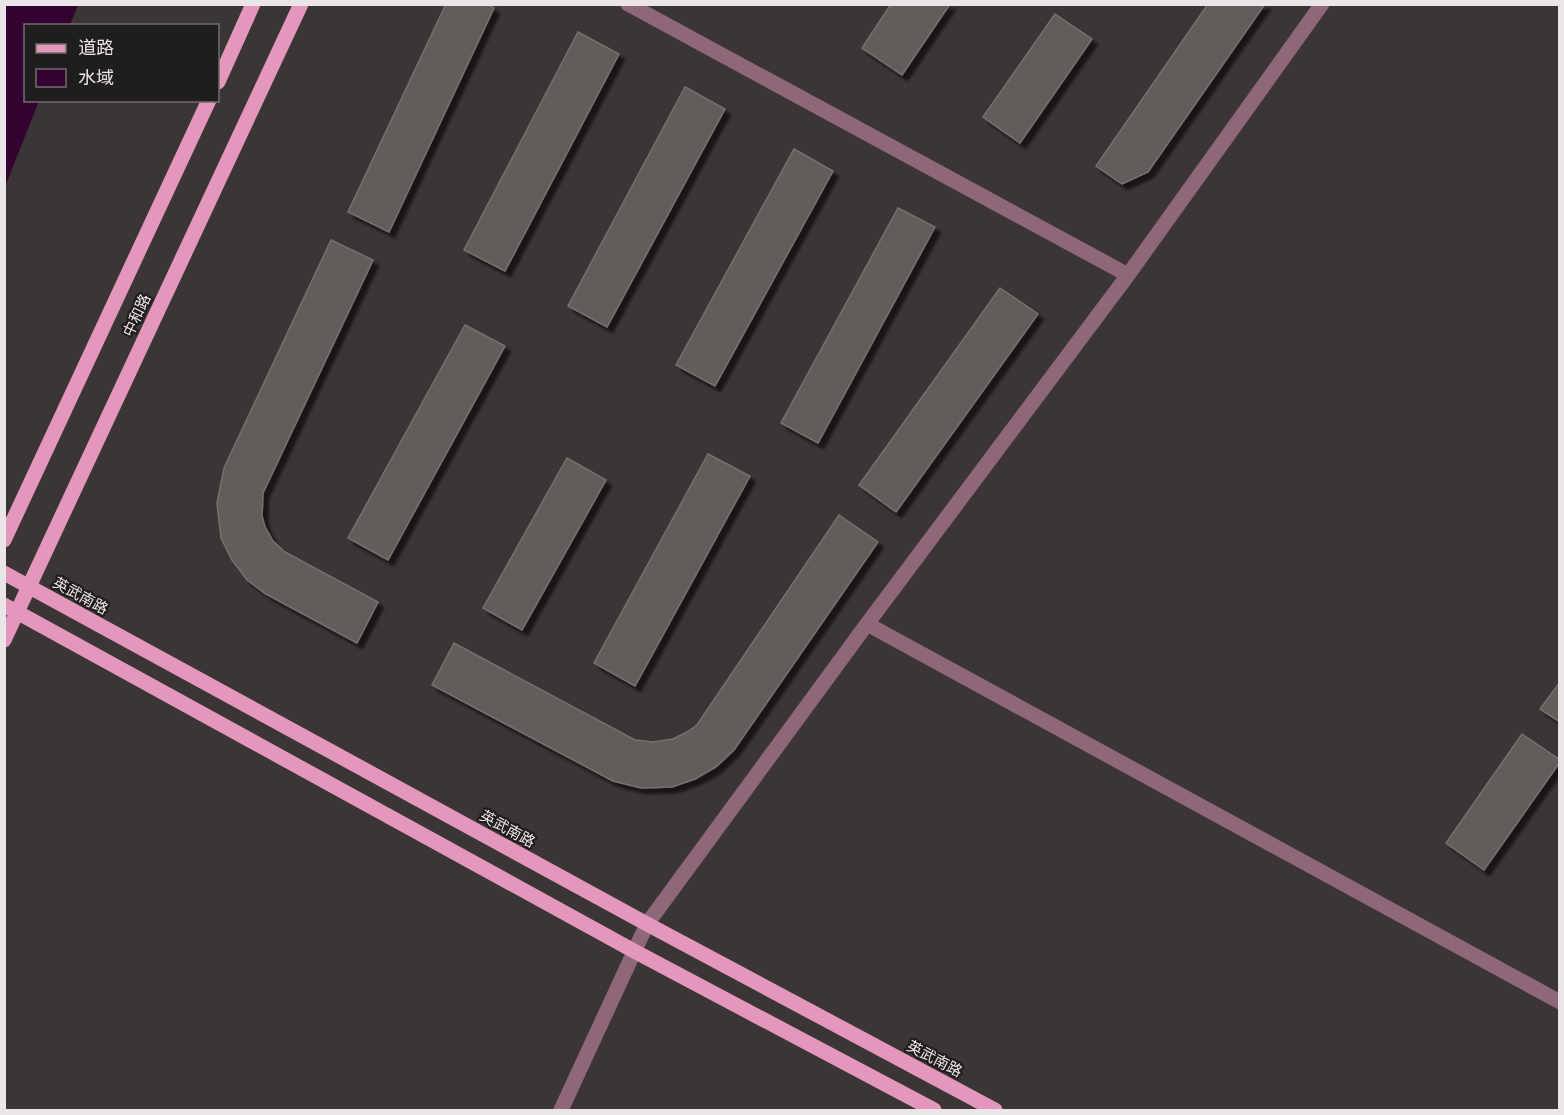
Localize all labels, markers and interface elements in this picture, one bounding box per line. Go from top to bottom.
legend [24,24,219,102]
text: 道路 [78,36,114,58]
text: 水域 [78,66,114,88]
street label: 中和路 [118,291,154,339]
street label: 英武南路 [50,573,112,617]
street label: 英武南路 [477,806,539,850]
street label: 英武南路 [904,1036,966,1080]

